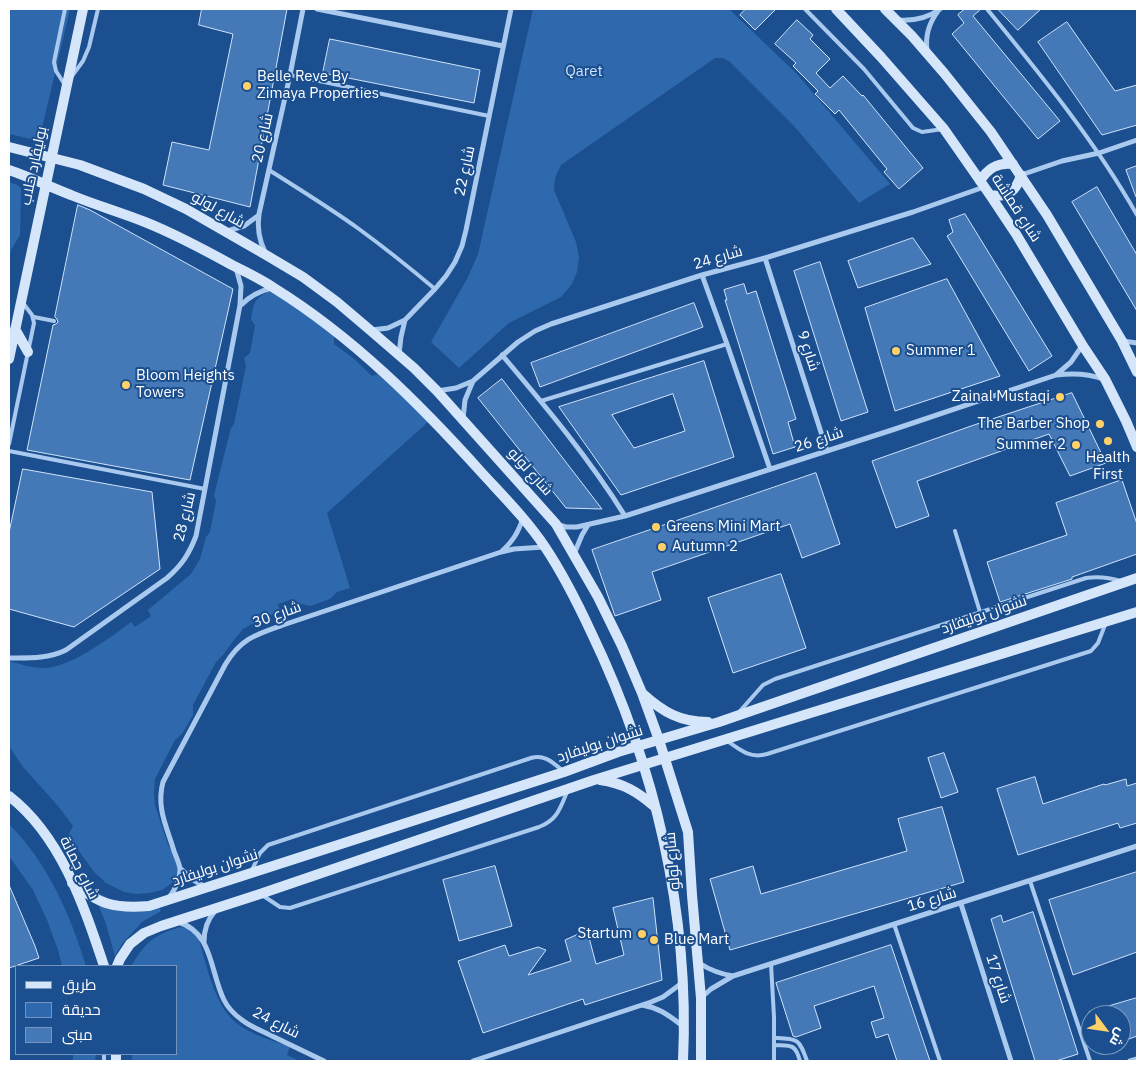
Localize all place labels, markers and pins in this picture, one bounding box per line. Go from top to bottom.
place label: Belle Reve By Zimaya Properties [257,68,379,103]
marker: Belle Reve By Zimaya Properties [241,80,253,92]
place label: Summer 1 [906,342,976,360]
marker: Summer 1 [890,345,902,357]
place label: Bloom Heights Towers [136,367,235,402]
marker: Bloom Heights Towers [120,379,132,391]
place label: Zainal Mustaqi [952,388,1050,406]
marker: Zainal Mustaqi [1054,391,1066,403]
place label: The Barber Shop [978,415,1090,433]
marker: The Barber Shop [1094,418,1106,430]
marker: Health First [1102,435,1114,447]
place label: Summer 2 [996,436,1066,454]
marker: Summer 2 [1070,439,1082,451]
place label: Health First [1086,449,1130,484]
place label: Greens Mini Mart [666,518,780,536]
marker: Greens Mini Mart [650,521,662,533]
place label: Autumn 2 [672,538,738,556]
marker: Autumn 2 [656,541,668,553]
place label: Startum [578,925,632,943]
marker: Startum [636,928,648,940]
place label: Blue Mart [664,931,729,949]
marker: Blue Mart [648,934,660,946]

